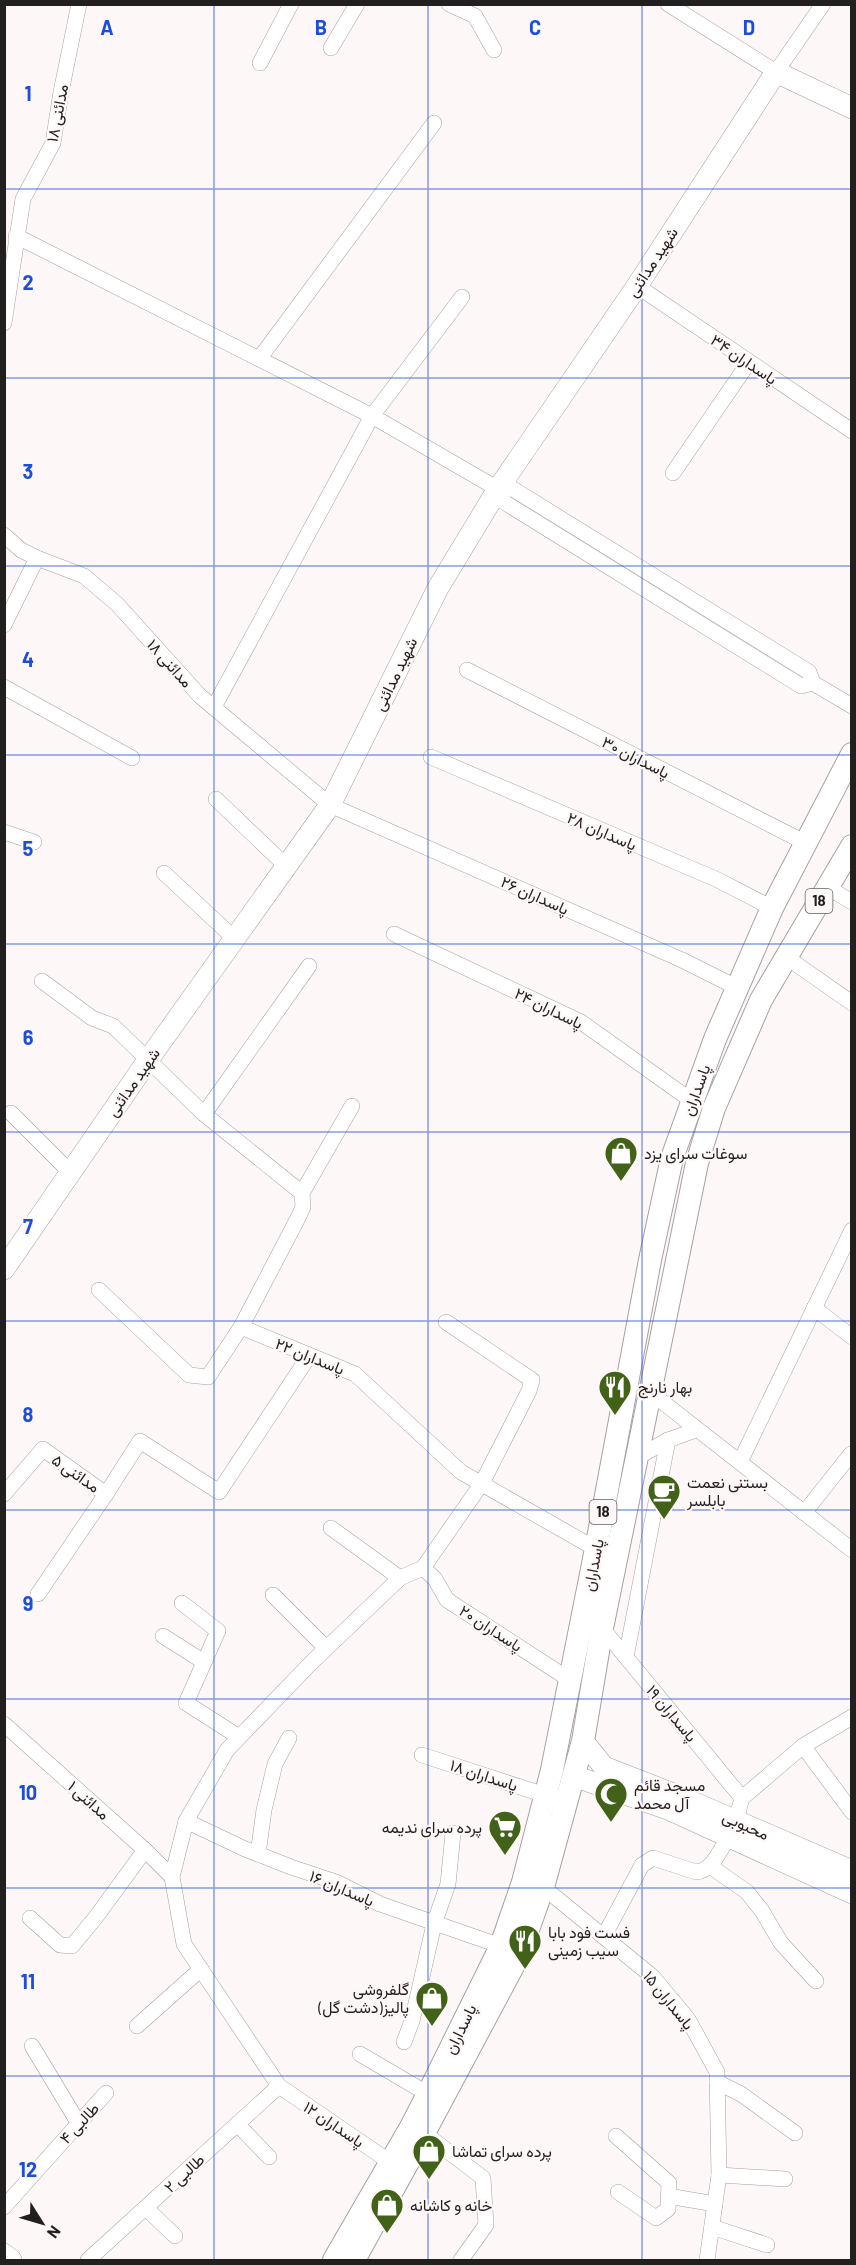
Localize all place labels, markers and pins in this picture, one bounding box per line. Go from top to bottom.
shop icon: سوغات سرای یزد [603,1135,639,1182]
place label: سوغات سرای یزد [644,1143,747,1164]
restaurant icon: بهار نارنج [597,1369,633,1416]
place label: بهار نارنج [638,1377,692,1399]
place label: بستنی نعمت بابلسر [686,1472,768,1511]
cafe icon: بستنی نعمت بابلسر [646,1473,682,1520]
place label: مسجد قائم آل محمد [634,1775,705,1813]
mosque icon: مسجد قائم آل محمد [593,1776,629,1823]
supermarket icon: پرده سرای ندیمه [487,1809,523,1856]
place label: پرده سرای ندیمه [382,1817,482,1839]
place label: فست فود بابا سیب زمینی [548,1922,630,1961]
restaurant icon: فست فود بابا سیب زمینی [507,1923,543,1970]
place label: گلفروشی پالیز(دشت گل) [317,1979,409,2019]
shop icon: گلفروشی پالیز(دشت گل) [414,1980,450,2027]
shop icon: پرده سرای تماشا [411,2133,447,2180]
place label: پرده سرای تماشا [452,2141,552,2163]
shop icon: خانه و کاشانه [369,2187,405,2234]
place label: خانه و کاشانه [410,2195,493,2216]

